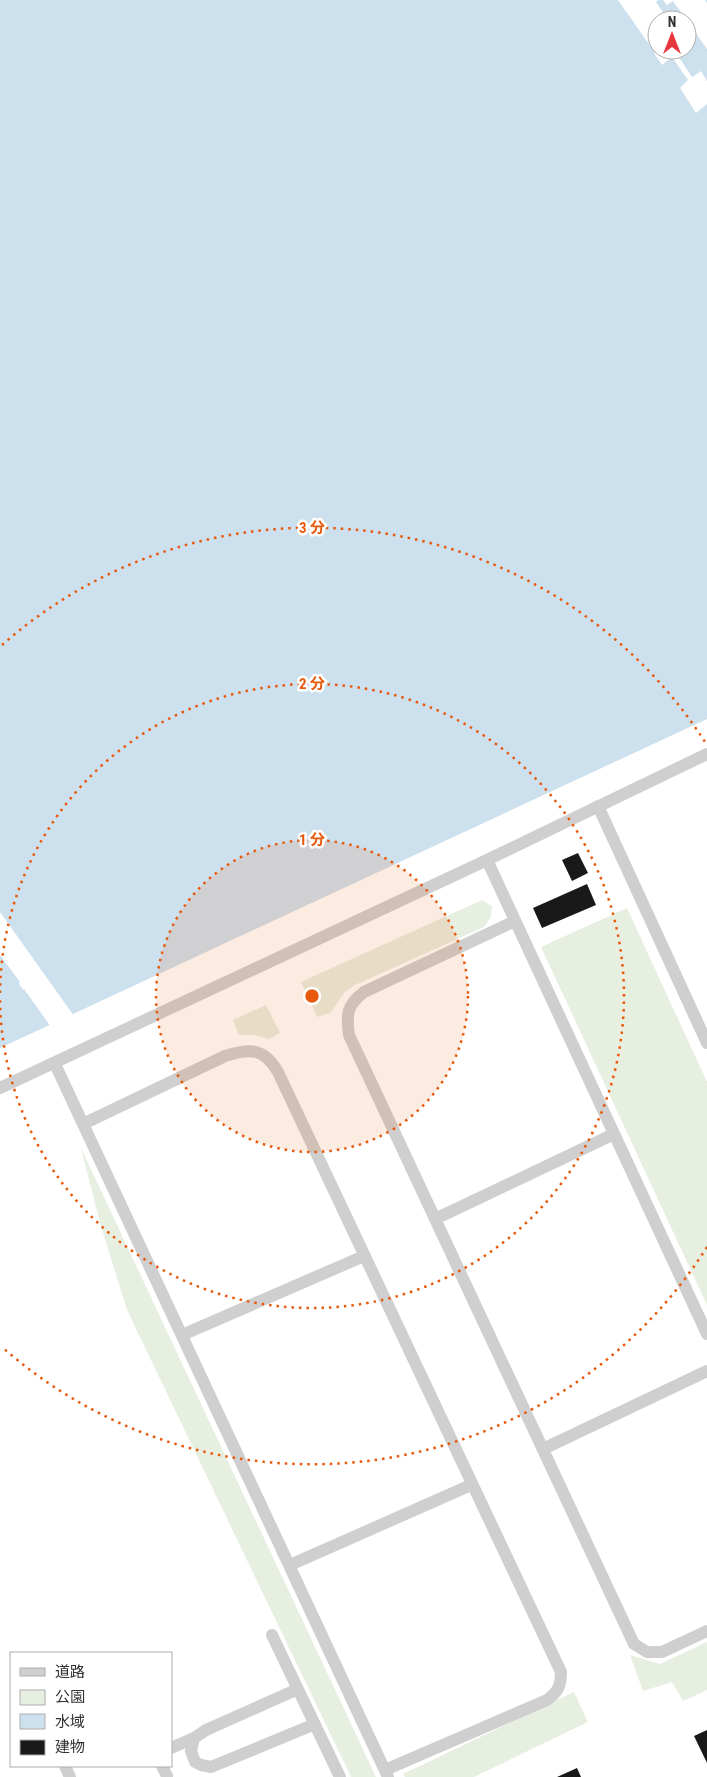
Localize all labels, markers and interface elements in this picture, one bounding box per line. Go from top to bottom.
north arrow [647,10,697,60]
text: N [668,14,676,30]
text: 3 分 [299,519,325,537]
text: 2 分 [299,675,325,693]
text: 1 分 [299,831,325,849]
centre of rings [303,987,321,1005]
legend [10,1652,172,1767]
text: 道路 [55,1663,85,1681]
text: 公園 [55,1688,85,1706]
text: 水域 [55,1713,85,1731]
text: 建物 [55,1738,85,1756]

